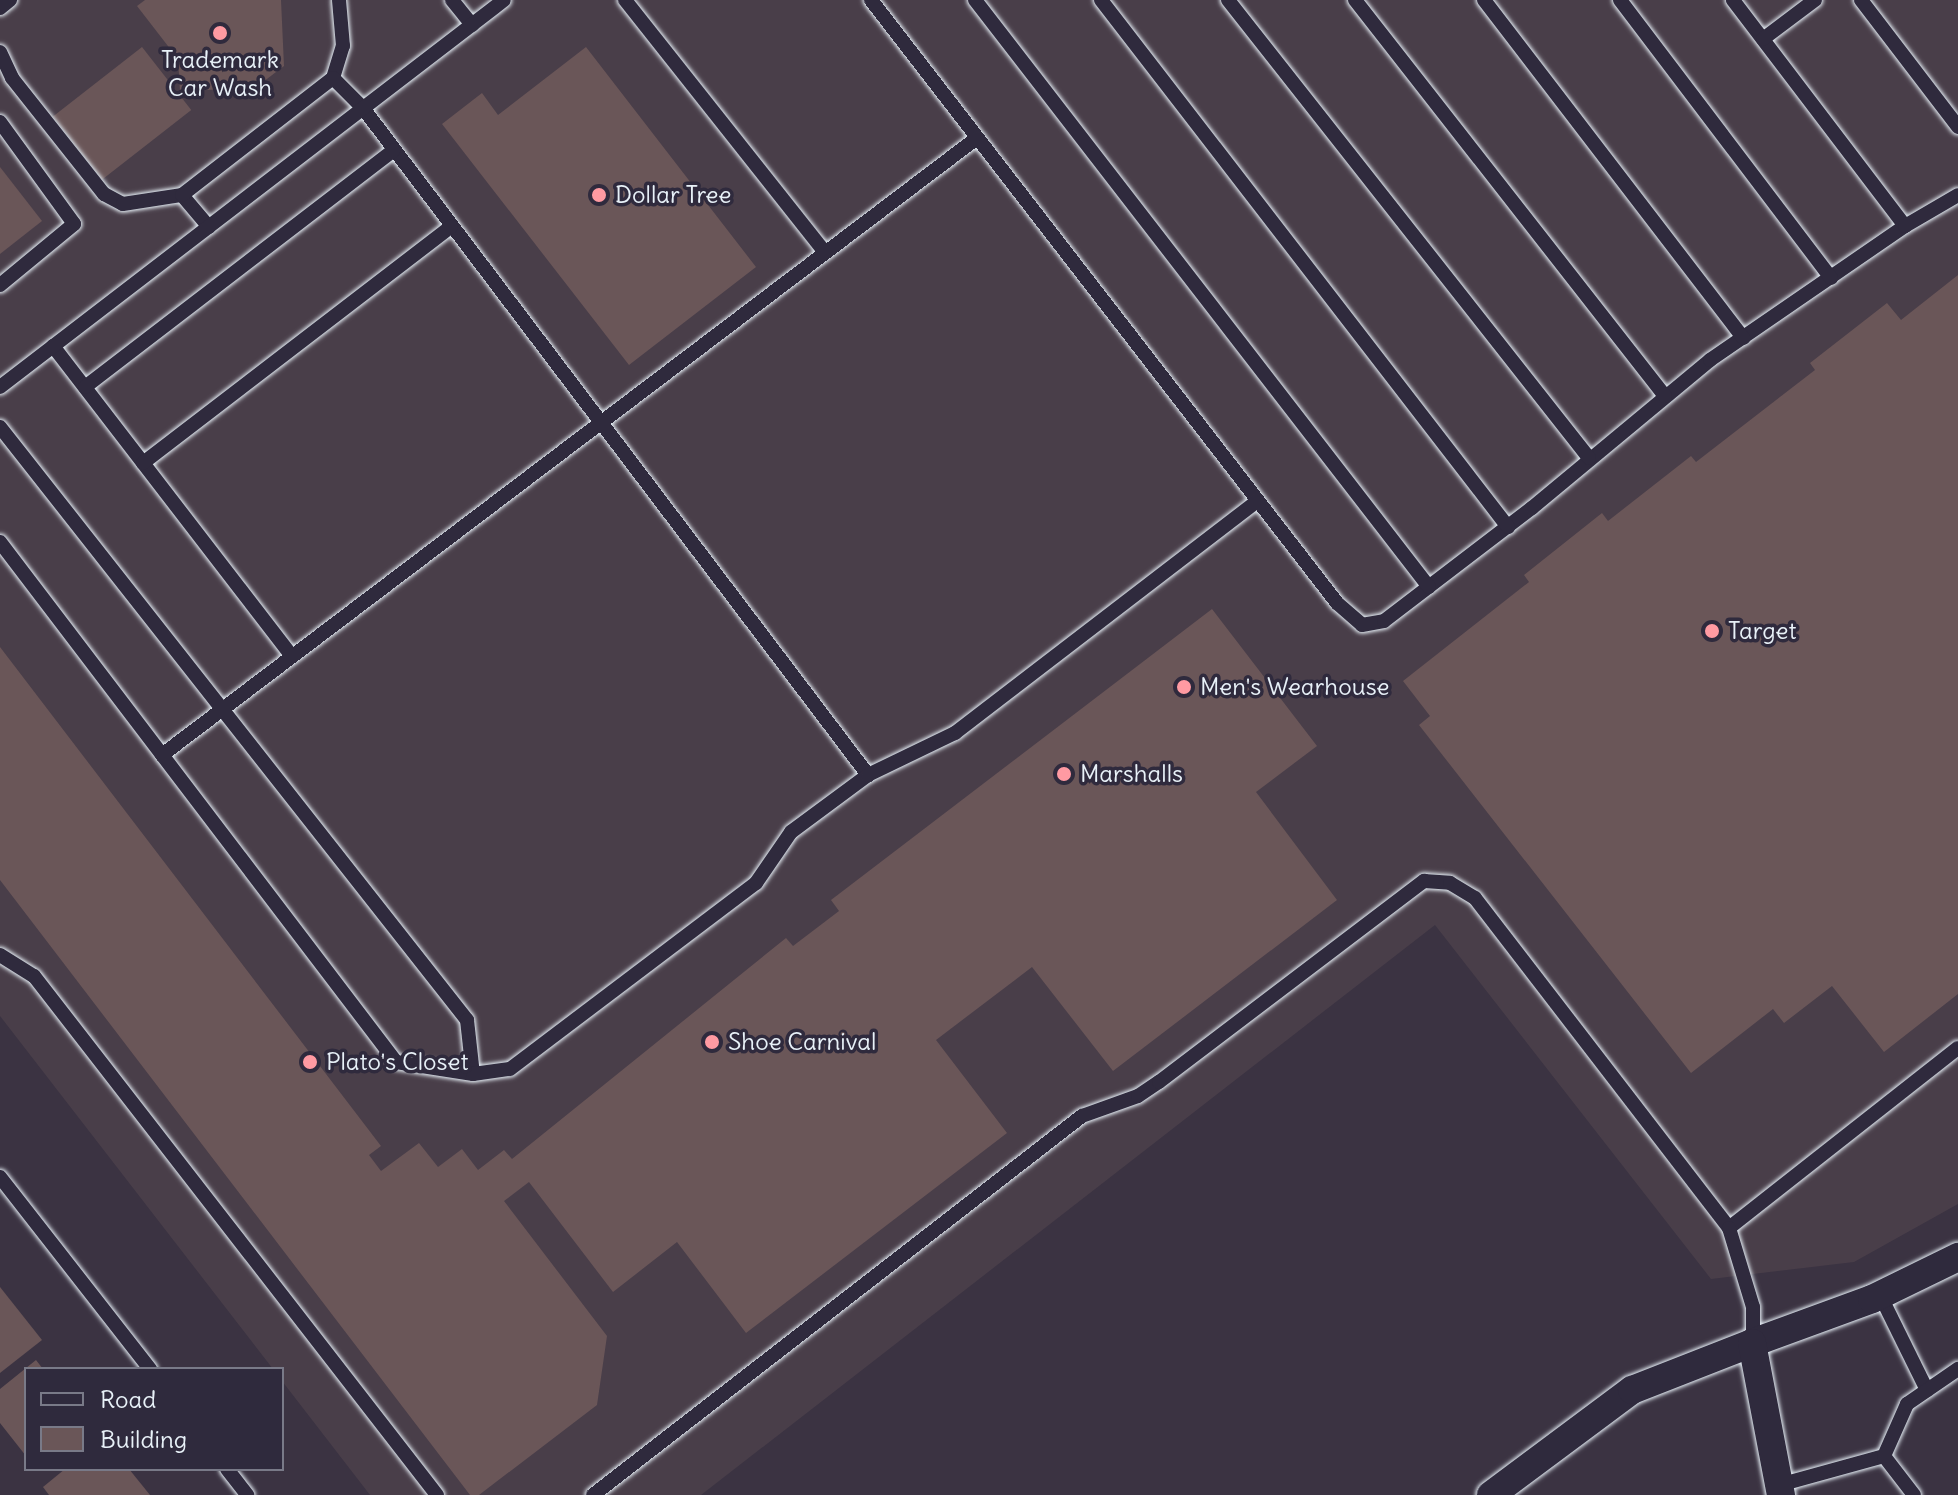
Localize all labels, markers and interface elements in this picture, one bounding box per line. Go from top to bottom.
marker: Trademark Car Wash [211,24,229,42]
place label: Trademark Car Wash [161,46,279,102]
place label: Dollar Tree [615,181,731,209]
marker: Dollar Tree [590,186,608,204]
place label: Target [1728,617,1797,645]
marker: Target [1703,622,1721,640]
place label: Men's Wearhouse [1200,673,1390,701]
marker: Men's Wearhouse [1175,678,1193,696]
place label: Marshalls [1080,760,1183,788]
marker: Marshalls [1055,765,1073,783]
place label: Shoe Carnival [728,1028,876,1056]
marker: Shoe Carnival [703,1033,721,1051]
place label: Plato's Closet [326,1048,469,1076]
marker: Plato's Closet [301,1053,319,1071]
legend [24,1367,284,1471]
text: Road [100,1384,156,1414]
text: Building [100,1424,187,1454]

